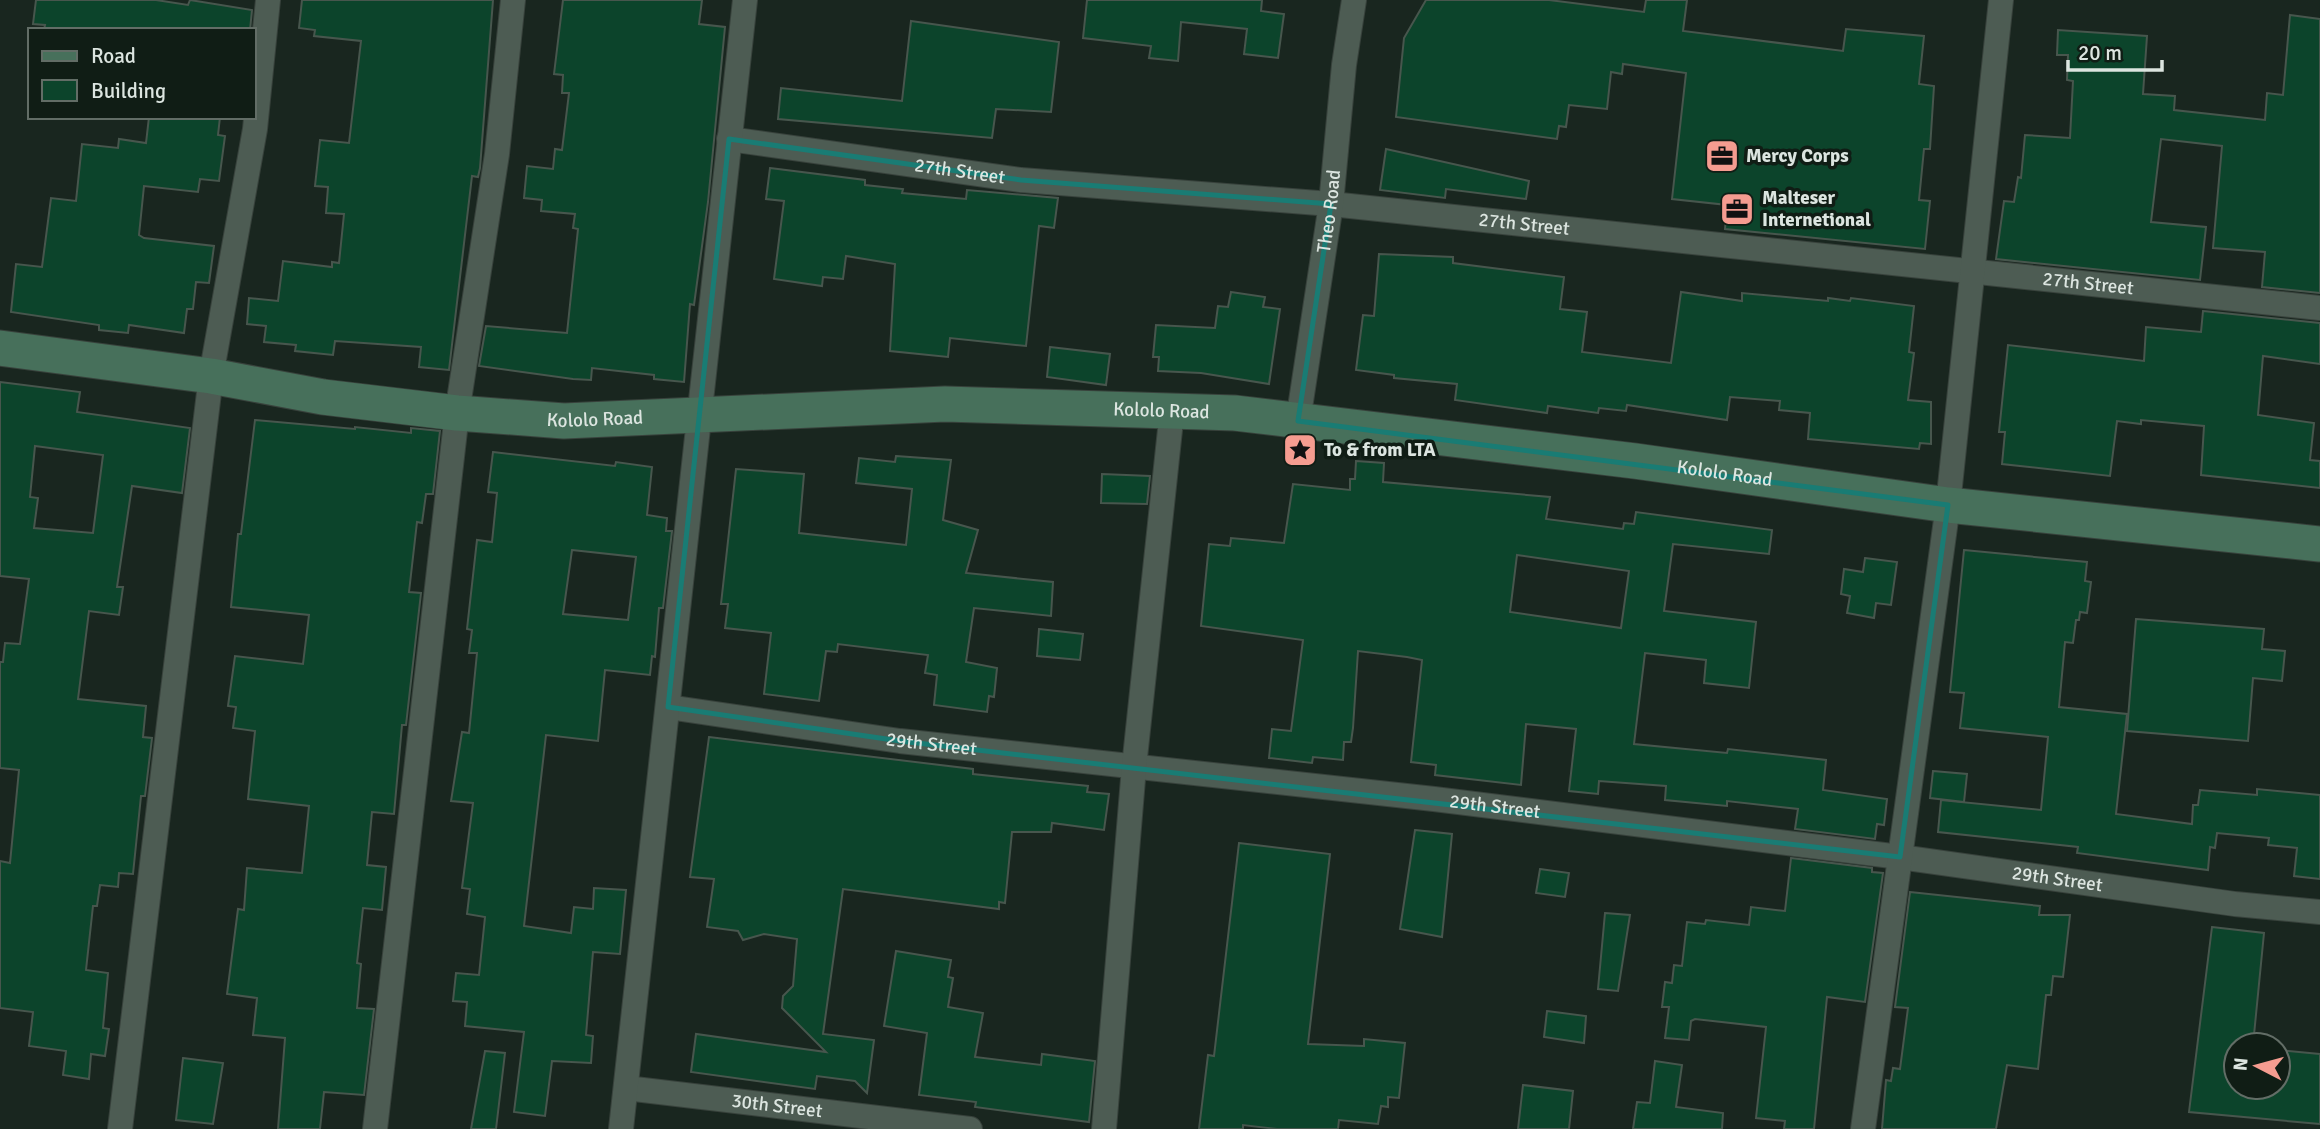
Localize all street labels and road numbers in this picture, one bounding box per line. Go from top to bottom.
street label: 27th Street [913,153,1007,190]
street label: Theo Road [1312,169,1346,255]
street label: 27th Street [1477,208,1571,241]
street label: 27th Street [2041,267,2135,300]
street label: Kololo Road [1113,397,1210,424]
street label: Kololo Road [546,405,644,433]
street label: Kololo Road [1675,455,1774,492]
street label: 29th Street [884,727,978,761]
street label: 29th Street [1448,789,1542,824]
street label: 29th Street [2010,861,2104,897]
street label: 30th Street [730,1089,824,1123]

